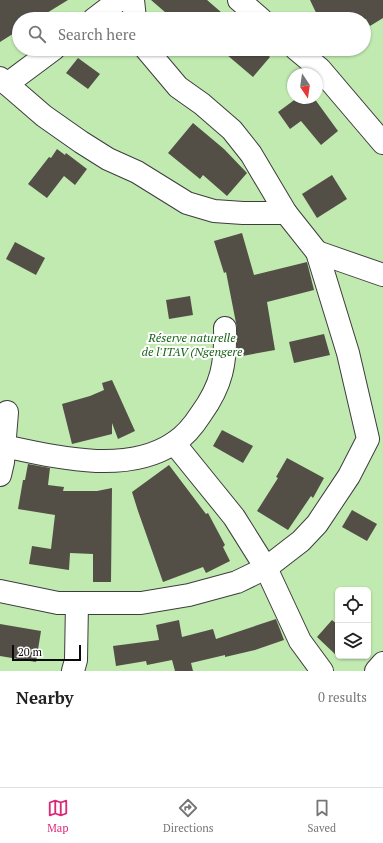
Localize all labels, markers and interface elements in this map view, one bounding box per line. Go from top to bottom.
search box [12,12,371,56]
icon: search [26,23,48,45]
text: Search here [58,24,136,44]
north arrow [287,68,323,104]
park label: Réserve naturelle de l'ITAV (Ngengere [142,330,243,359]
map controls [335,587,371,659]
button: locate [335,587,371,623]
button: layers [335,623,371,659]
scale bar [12,643,81,662]
text: 20 m [18,645,42,659]
text: Nearby [16,686,74,709]
text: 0 results [318,688,367,706]
tab: Map [47,797,69,835]
tab: Directions [163,797,214,835]
tab: Saved [308,797,336,835]

